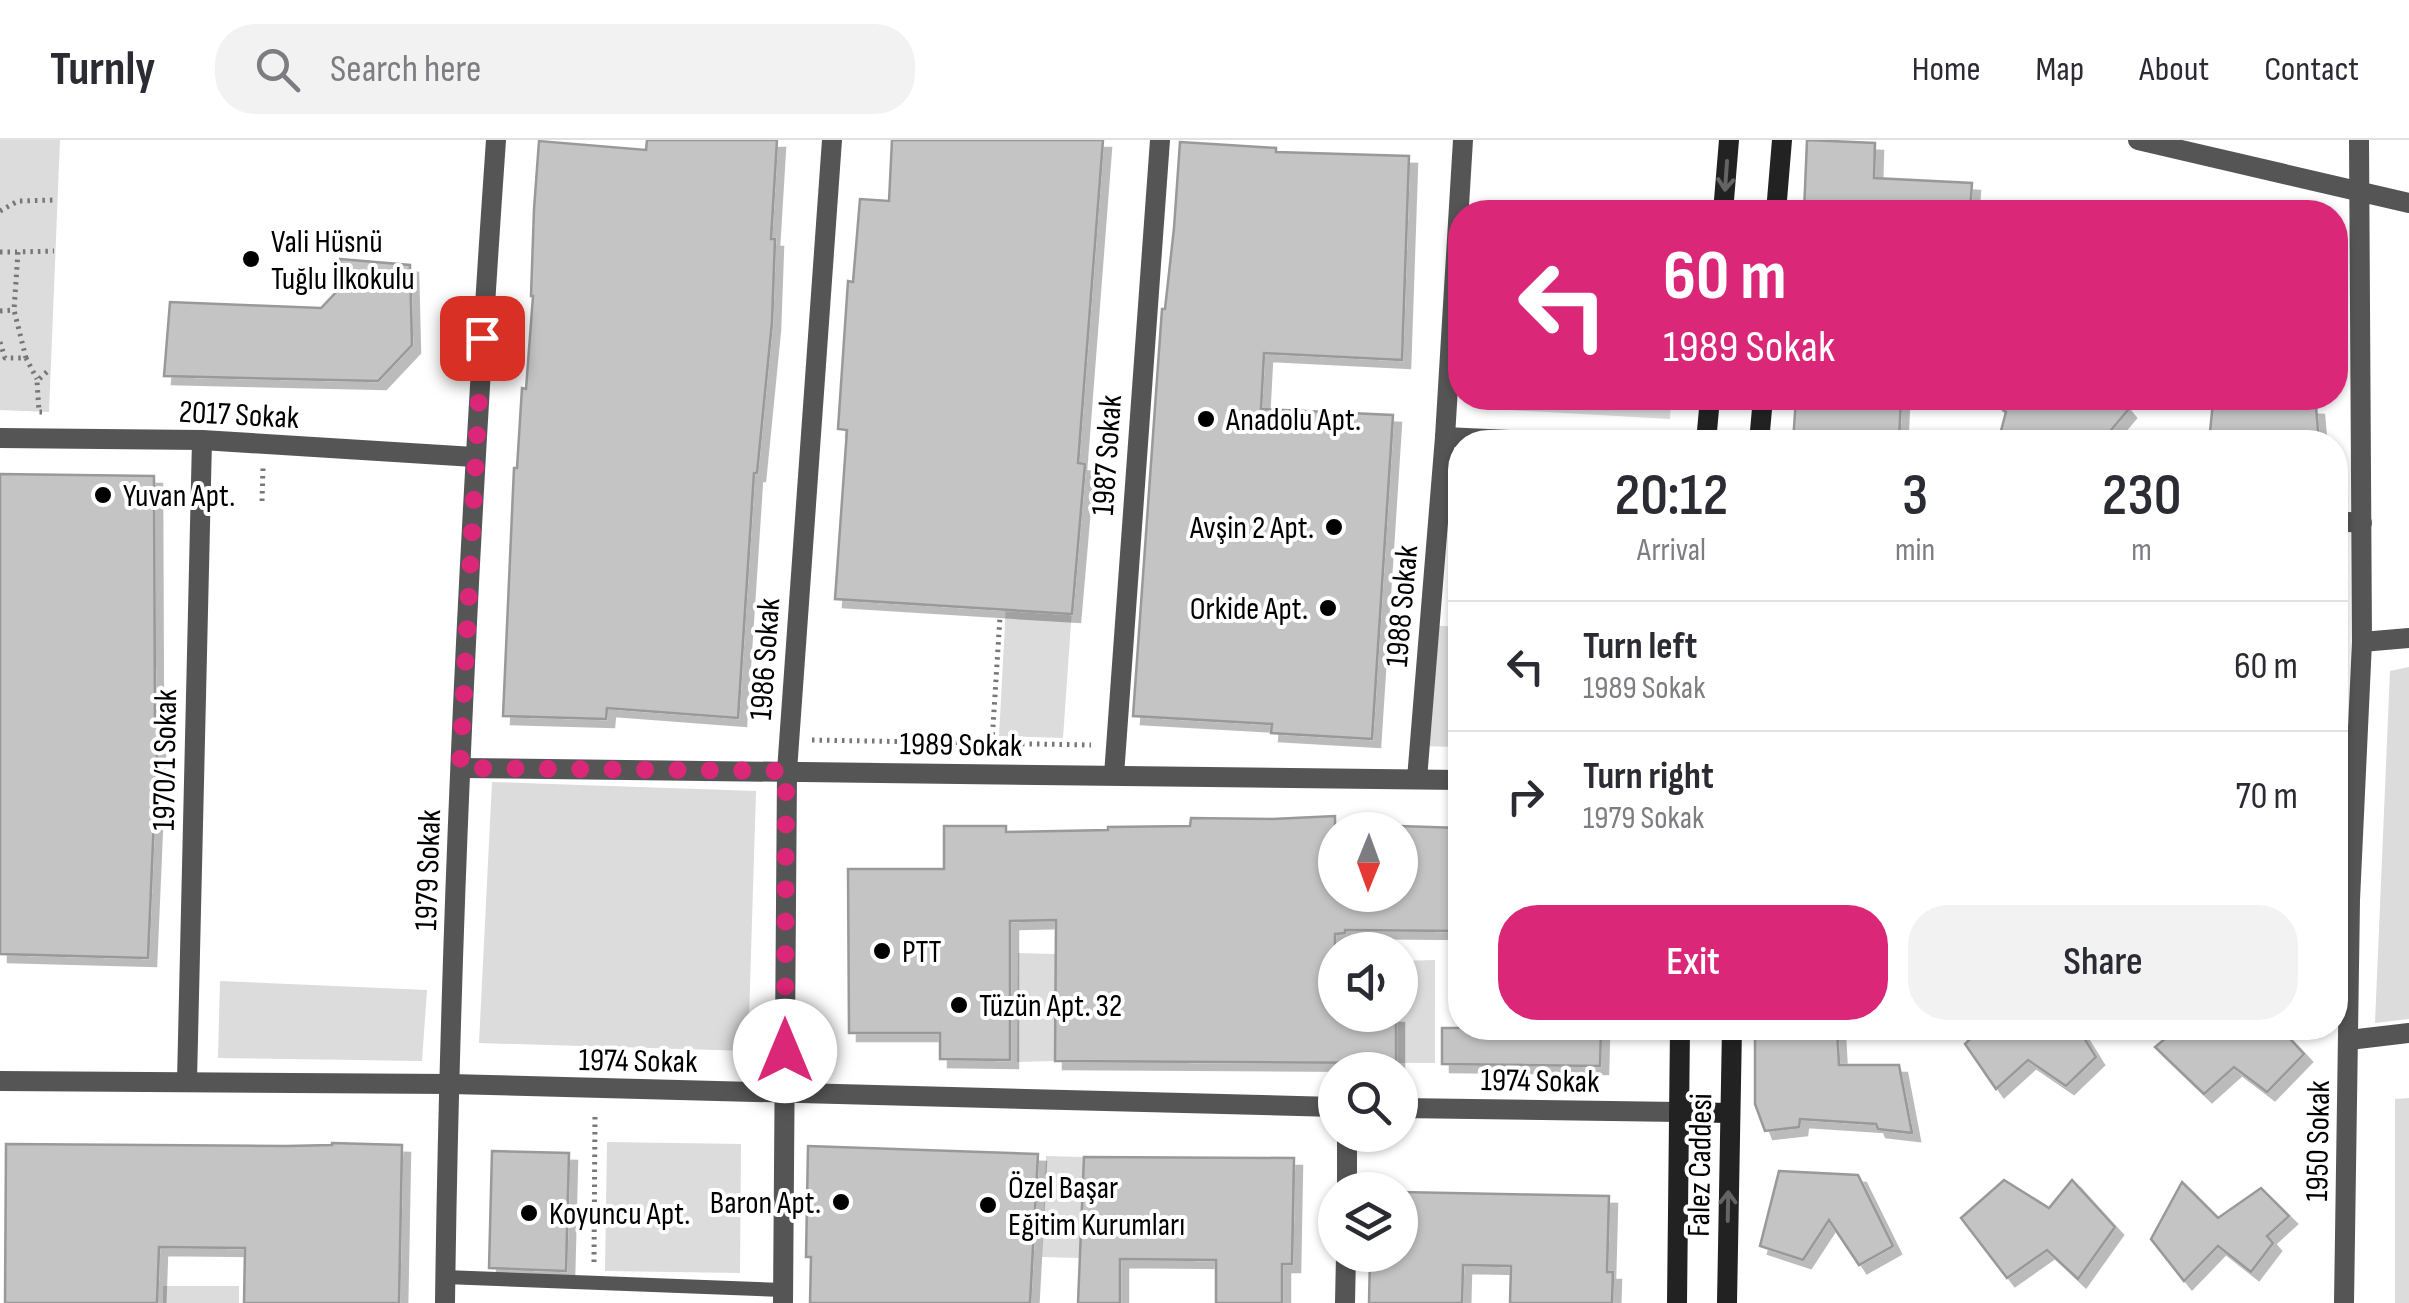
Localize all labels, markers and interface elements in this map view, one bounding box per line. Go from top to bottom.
search box [215,24,915,114]
text: Turnly [50,41,155,98]
icon: search [250,42,305,97]
text: Search here [330,47,481,92]
text: Home [1912,48,1981,91]
text: Map [2036,48,2084,91]
text: About [2139,48,2209,91]
text: Contact [2264,48,2359,91]
one-way arrow [1716,160,1735,192]
place label: Vali Hüsnü Tuğlu İlkokulu [271,223,415,299]
text: 60 m [1663,235,1787,319]
icon: left [1498,240,1628,370]
marker: Vali Hüsnü Tuğlu İlkokulu [240,248,262,270]
pin [440,296,525,381]
icon: arrive [455,311,510,366]
text: 1989 Sokak [1663,320,1835,375]
street label: 2017 Sokak [178,393,300,438]
street label: 1987 Sokak [1084,393,1131,517]
place label: Anadolu Apt. [1225,401,1361,440]
marker: Anadolu Apt. [1195,408,1217,430]
text: 20:12 [1615,460,1729,532]
text: 3 [1902,460,1928,532]
text: 230 [2102,460,2181,532]
place label: Yuvan Apt. [123,477,235,516]
marker: Yuvan Apt. [92,484,114,506]
place label: Avşin 2 Apt. [1189,509,1314,548]
marker: Avşin 2 Apt. [1323,516,1345,538]
text: Arrival [1637,531,1706,570]
text: min [1895,531,1935,570]
text: m [2131,531,2152,570]
street label: 1988 Sokak [1378,544,1427,669]
place label: Orkide Apt. [1190,590,1308,629]
street label: 1986 Sokak [742,597,789,721]
marker: Orkide Apt. [1317,597,1339,619]
text: Turn left [1583,624,1697,669]
icon: left [1498,639,1553,694]
text: 60 m [2234,644,2298,689]
text: 1989 Sokak [1583,669,1705,708]
street label: 1970/1 Sokak [145,689,186,831]
street label: 1989 Sokak [899,725,1023,766]
text: Turn right [1583,754,1714,799]
icon: right [1498,769,1553,824]
text: 70 m [2236,774,2298,819]
text: 1979 Sokak [1583,799,1704,838]
street label: 1979 Sokak [407,809,450,931]
north arrow [1318,812,1418,912]
map controls [1318,812,1418,1272]
button: Exit [1498,905,1888,1020]
button: Share [1908,905,2298,1020]
button: sound [1318,932,1418,1032]
place label: PTT [902,933,942,972]
marker: PTT [871,940,893,962]
place label: Tüzün Apt. 32 [979,987,1122,1026]
marker: Tüzün Apt. 32 [948,994,970,1016]
position arrow [733,999,837,1103]
street label: 1974 Sokak [578,1041,698,1082]
button: search [1318,1052,1418,1152]
street label: 1974 Sokak [1480,1061,1600,1102]
street label: 1950 Sokak [2298,1080,2339,1202]
street label: Falez Caddesi [1680,1093,1721,1237]
place label: Özel Başar Eğitim Kurumları [1008,1169,1185,1245]
button: layers [1318,1172,1418,1272]
place label: Baron Apt. [710,1184,821,1223]
one-way arrow [1719,1190,1738,1222]
marker: Baron Apt. [830,1191,852,1213]
marker: Özel Başar Eğitim Kurumları [977,1194,999,1216]
place label: Koyuncu Apt. [549,1195,690,1234]
marker: Koyuncu Apt. [518,1202,540,1224]

